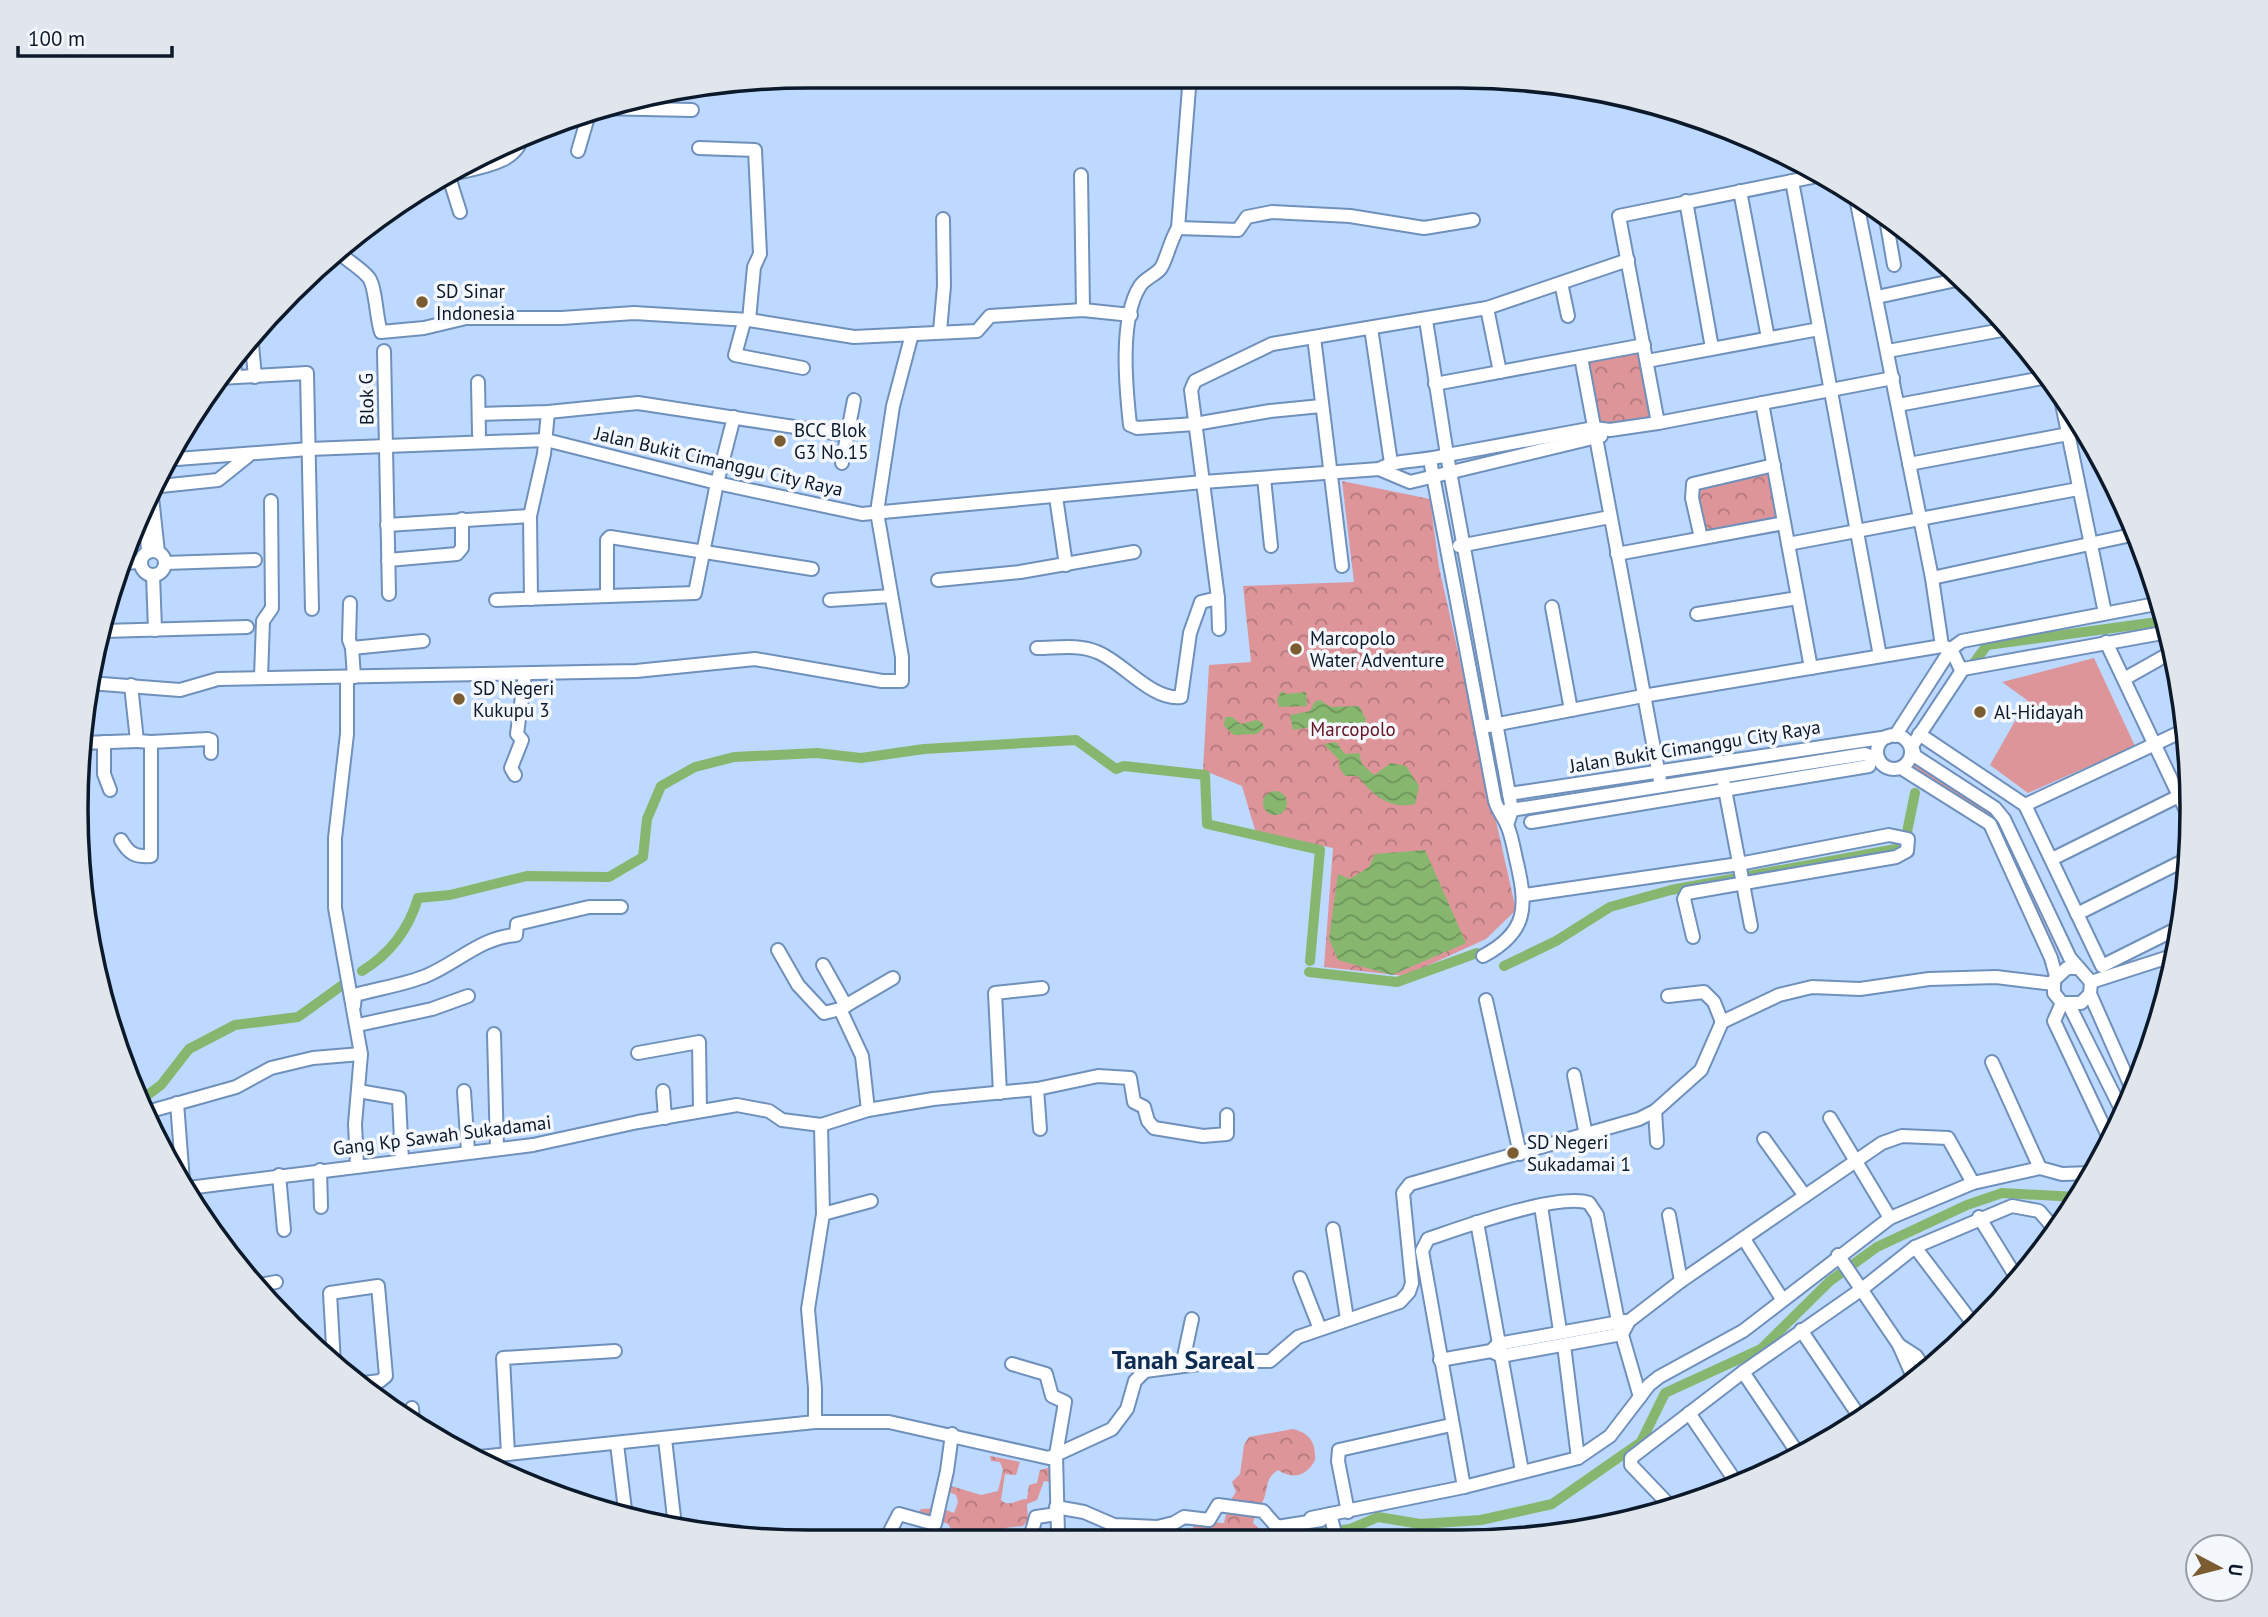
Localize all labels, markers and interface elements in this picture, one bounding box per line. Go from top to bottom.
scale bar [18,14,172,58]
text: 100 m [28,25,85,52]
place label: SD Sinar Indonesia [436,279,515,325]
marker: SD Sinar Indonesia [414,294,430,310]
street label: Blok G [354,373,378,425]
place label: BCC Blok G3 No.15 [794,418,869,464]
street label: Jalan Bukit Cimanggu City Raya [592,421,845,501]
marker: BCC Blok G3 No.15 [772,433,788,449]
place label: Marcopolo Water Adventure [1310,626,1444,672]
marker: Marcopolo Water Adventure [1288,641,1304,657]
place label: SD Negeri Kukupu 3 [473,676,554,722]
marker: SD Negeri Kukupu 3 [451,691,467,707]
place label: Al-Hidayah [1994,700,2084,724]
marker: Al-Hidayah [1972,704,1988,720]
street label: Jalan Bukit Cimanggu City Raya [1567,714,1822,778]
park label: Marcopolo [1310,717,1396,741]
street label: Gang Kp Sawah Sukadamai [331,1110,553,1160]
place label: SD Negeri Sukadamai 1 [1527,1130,1631,1176]
marker: SD Negeri Sukadamai 1 [1505,1145,1521,1161]
district label: Tanah Sareal [1112,1343,1254,1376]
north arrow [2184,1533,2254,1603]
text: U [2223,1563,2249,1577]

